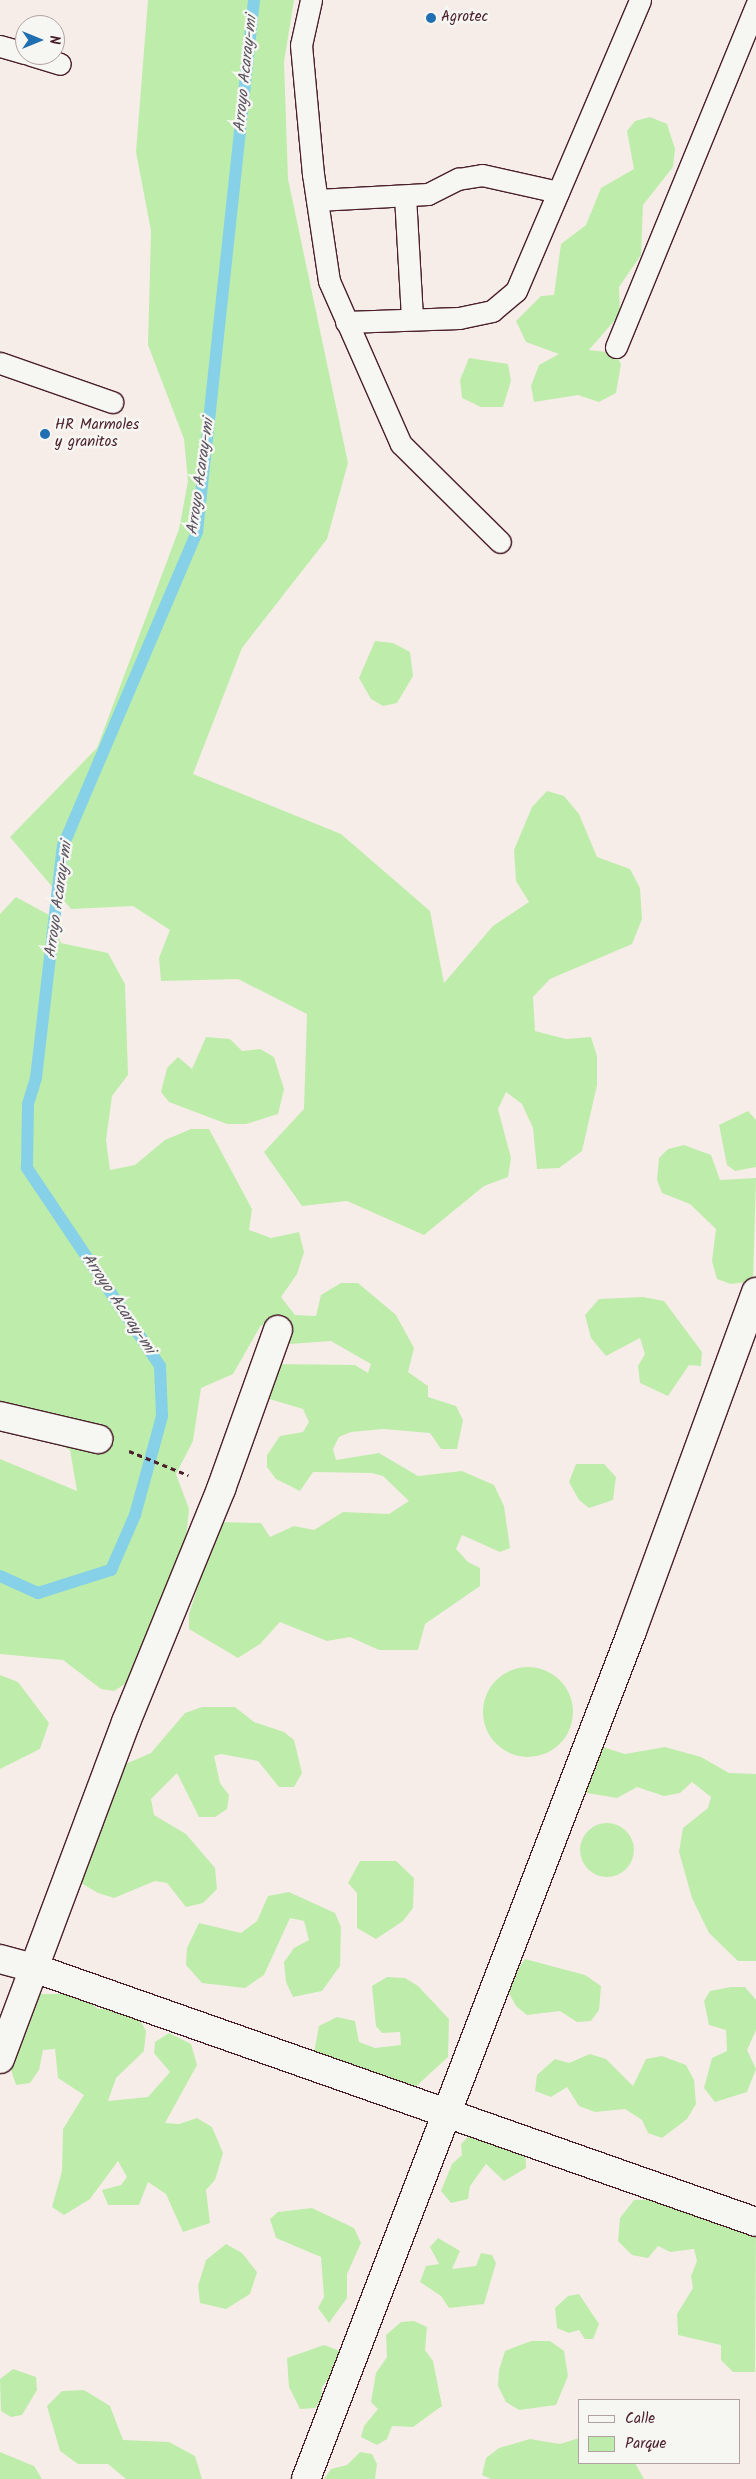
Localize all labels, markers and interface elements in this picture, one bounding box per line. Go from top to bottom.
place label: Agrotec [441,9,488,27]
marker: Agrotec [425,12,437,24]
north arrow [15,15,65,65]
water label: Arroyo Acaray-mi [230,15,262,133]
text: N [43,36,65,44]
place label: HR Marmoles y granitos [55,416,139,451]
water label: Arroyo Acaray-mi [183,418,219,536]
marker: HR Marmoles y granitos [39,428,51,440]
water label: Arroyo Acaray-mi [41,841,77,959]
water label: Arroyo Acaray-mi [77,1250,159,1358]
legend [578,2399,741,2464]
text: Calle [625,2407,655,2431]
text: Parque [625,2432,666,2456]

